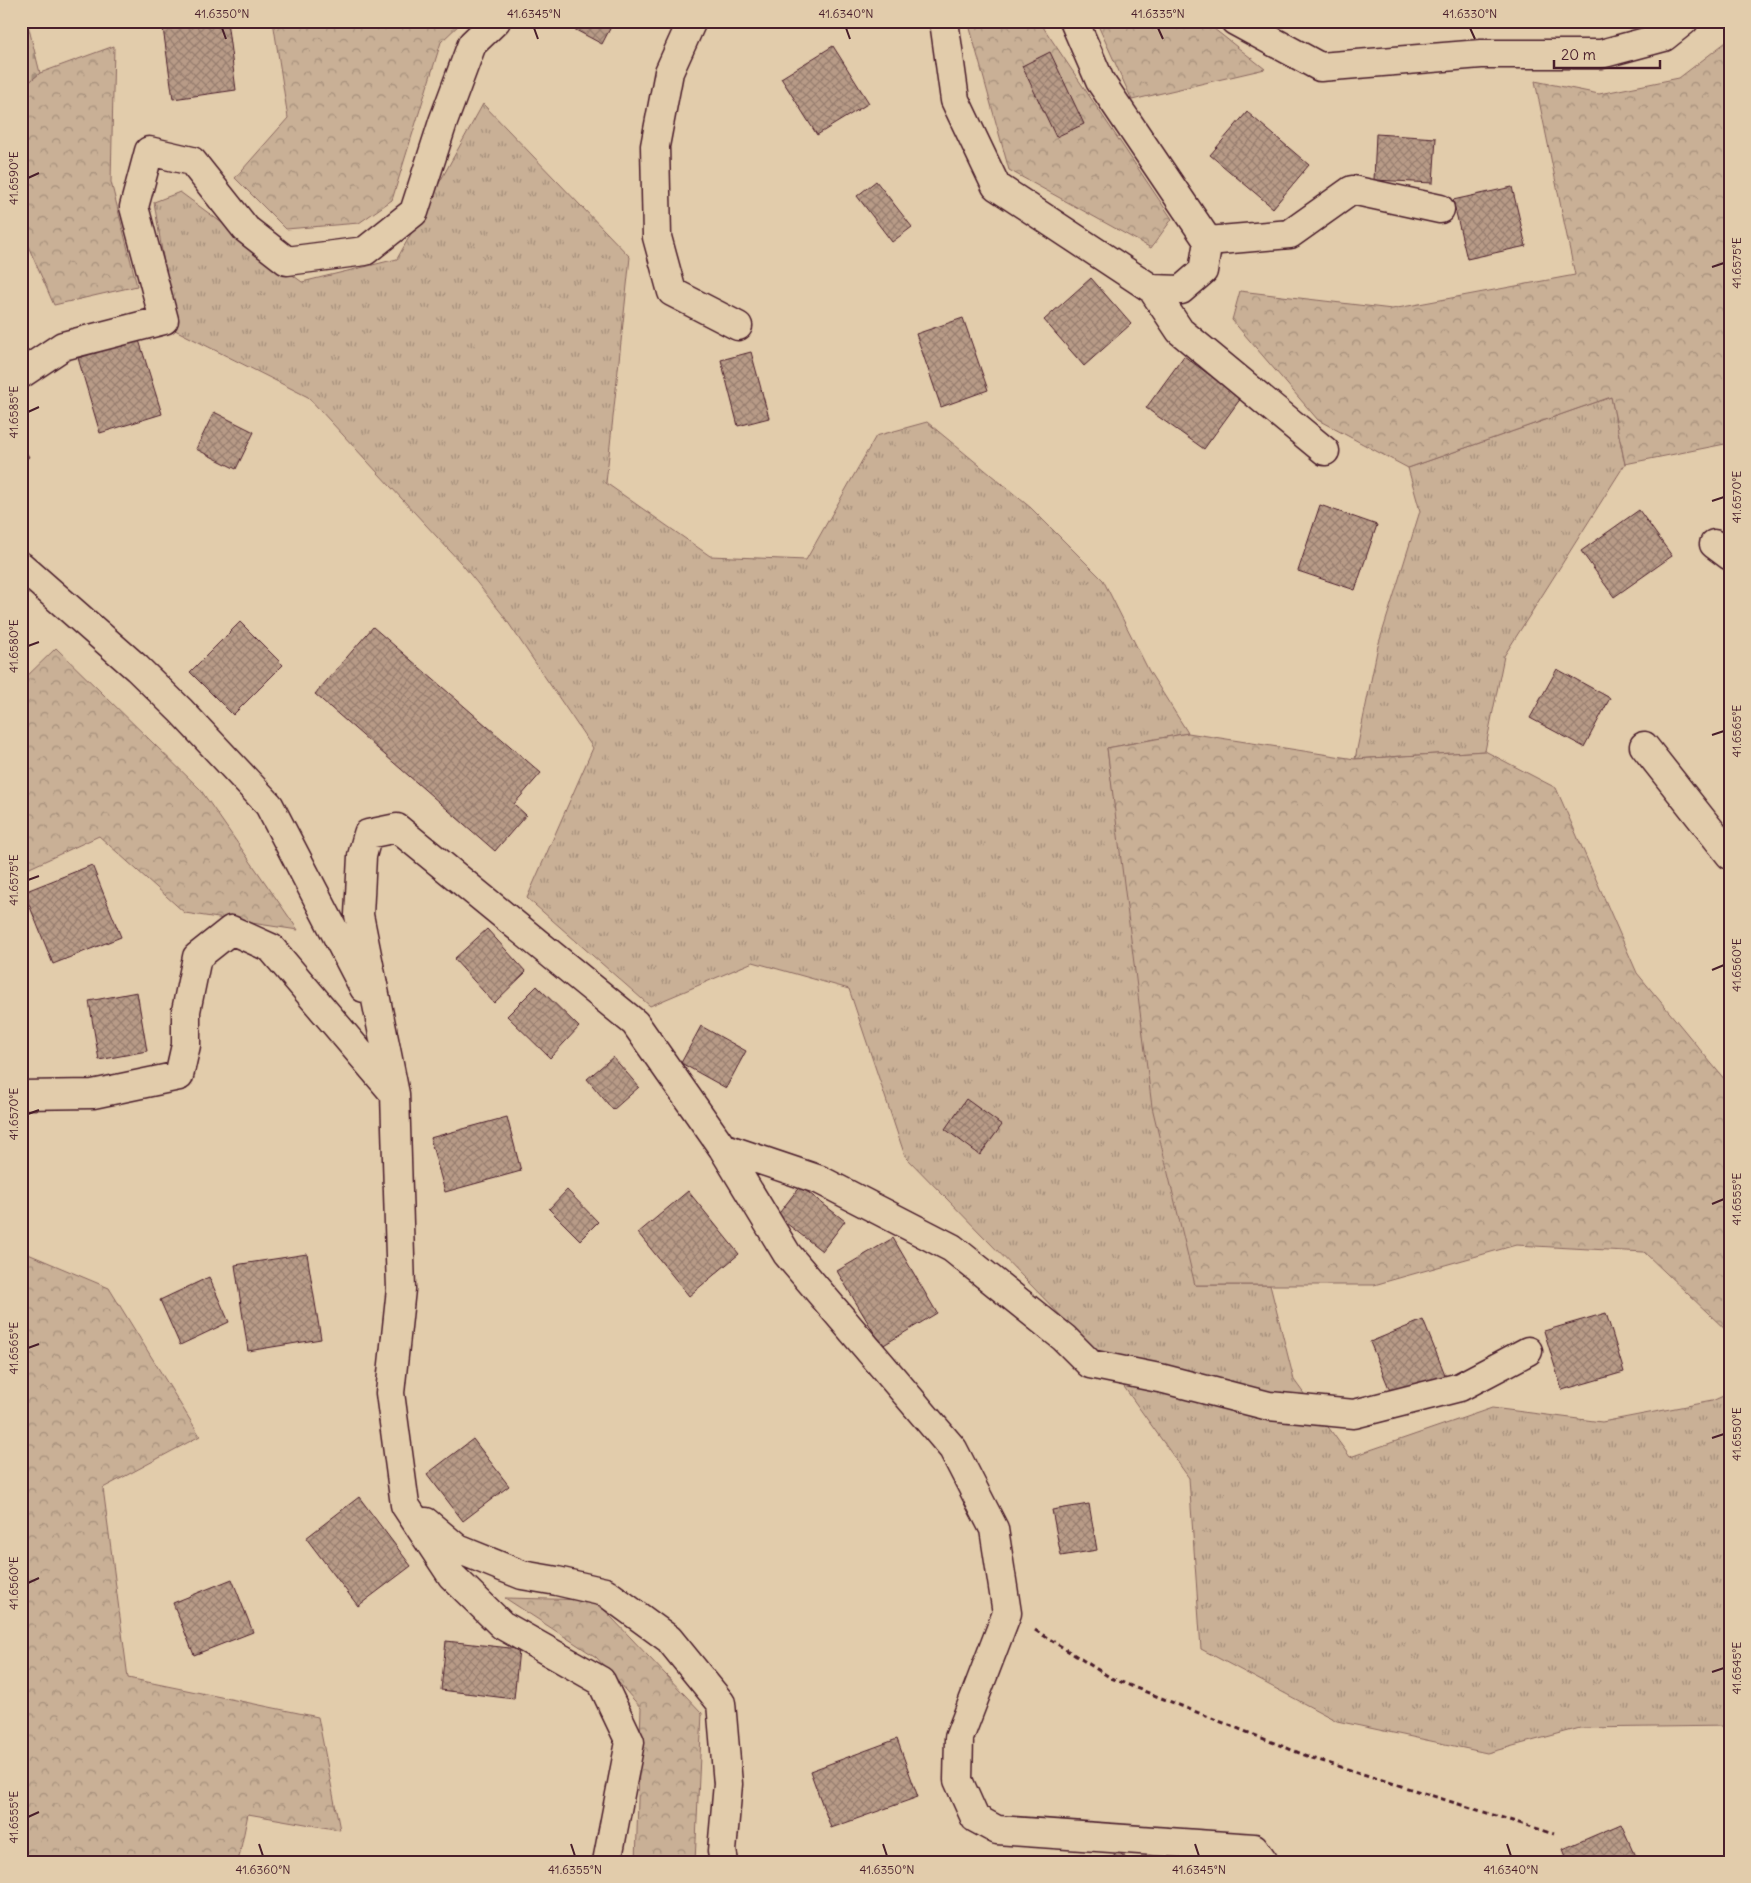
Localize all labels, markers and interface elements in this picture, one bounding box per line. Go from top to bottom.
text: 41.6350°N [195,6,249,21]
text: 41.6345°N [507,6,561,21]
text: 41.6340°N [819,6,873,21]
text: 41.6335°N [1131,6,1185,21]
text: 41.6330°N [1443,6,1497,21]
scale bar [1554,38,1660,70]
text: 20 m [1561,45,1596,64]
text: 41.6590°E [6,151,21,205]
text: 41.6575°E [1729,237,1744,289]
text: 41.6585°E [6,386,21,438]
text: 41.6570°E [1729,471,1744,523]
text: 41.6580°E [6,619,21,673]
text: 41.6565°E [1729,705,1744,757]
text: 41.6575°E [6,854,21,906]
text: 41.6560°E [1729,938,1744,992]
text: 41.6570°E [6,1088,21,1140]
text: 41.6555°E [1729,1173,1744,1225]
text: 41.6565°E [6,1322,21,1374]
text: 41.6550°E [1729,1407,1744,1461]
text: 41.6560°E [6,1556,21,1610]
text: 41.6545°E [1729,1642,1744,1694]
text: 41.6555°E [6,1791,21,1843]
text: 41.6360°N [236,1862,290,1877]
text: 41.6355°N [548,1862,602,1877]
text: 41.6350°N [860,1862,914,1877]
text: 41.6345°N [1172,1862,1226,1877]
text: 41.6340°N [1484,1862,1538,1877]

